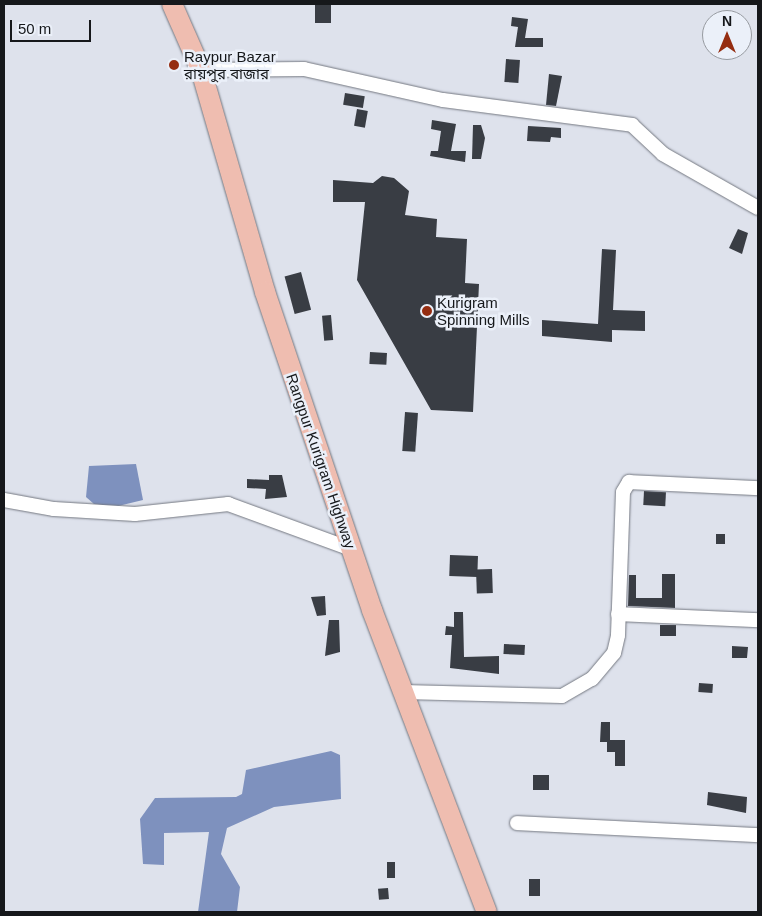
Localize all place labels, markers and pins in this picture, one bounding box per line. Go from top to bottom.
place label: Raypur Bazar রায়পুর বাজার [184,47,276,82]
marker: Raypur Bazar রায়পুর বাজার [168,59,180,71]
place label: Kurigram Spinning Mills [437,293,530,328]
marker: Kurigram Spinning Mills [421,305,433,317]

